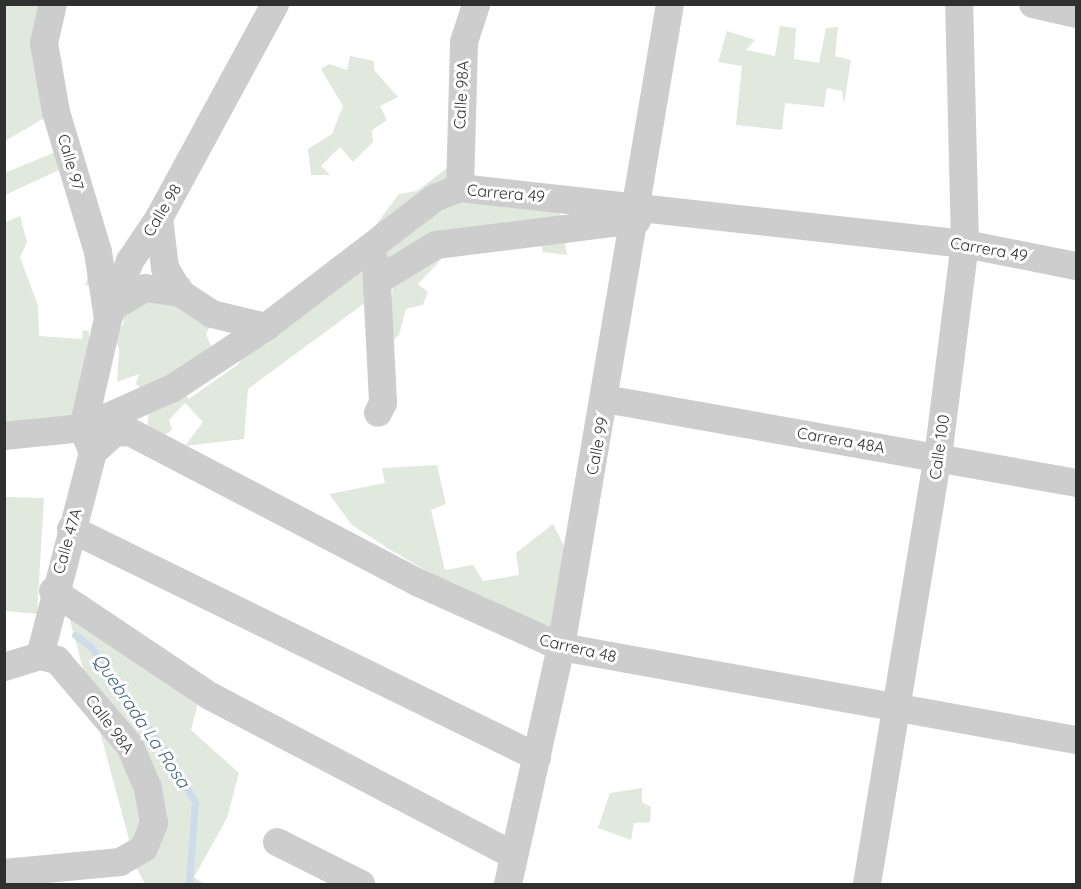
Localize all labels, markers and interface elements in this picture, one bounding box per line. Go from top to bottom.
street label: Calle 98A [450,60,472,130]
street label: Calle 97 [54,132,88,192]
street label: Calle 98 [139,180,185,240]
street label: Carrera 49 [466,180,546,206]
street label: Carrera 49 [949,233,1029,265]
street label: Calle 100 [925,413,953,481]
street label: Calle 99 [582,415,612,477]
street label: Carrera 48A [796,423,886,457]
street label: Calle 47A [49,506,85,576]
street label: Carrera 48 [538,630,618,666]
water label: Quebrada La Rosa [88,650,194,792]
street label: Calle 98A [82,691,138,757]

